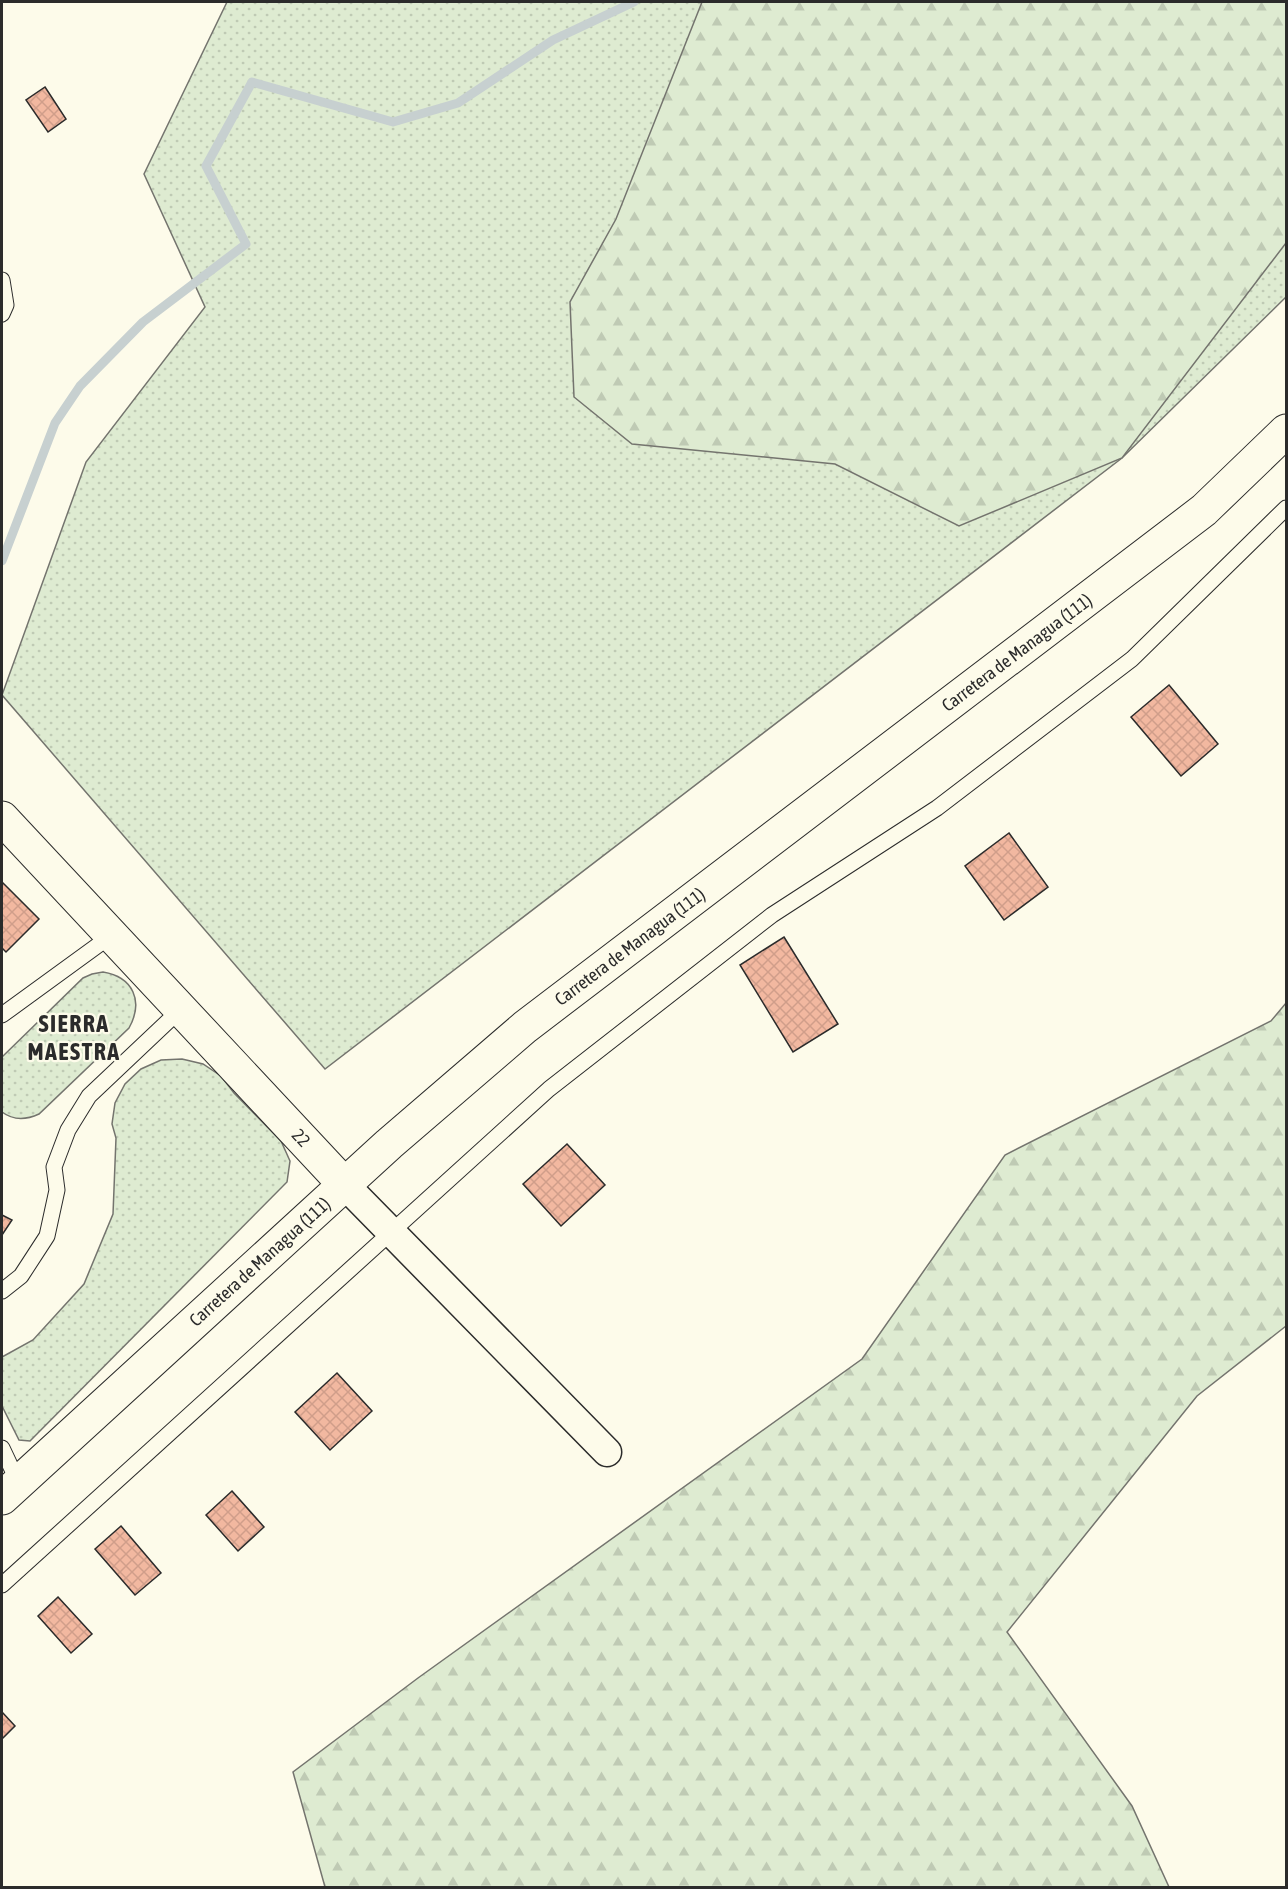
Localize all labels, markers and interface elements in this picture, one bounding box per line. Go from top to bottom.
street label: Carretera de Managua (111) [938,589,1096,716]
street label: Carretera de Managua (111) [551,883,709,1010]
district label: SIERRA MAESTRA [28,1010,120,1065]
street label: 22 [288,1124,315,1151]
street label: Carretera de Managua (111) [185,1193,334,1330]

